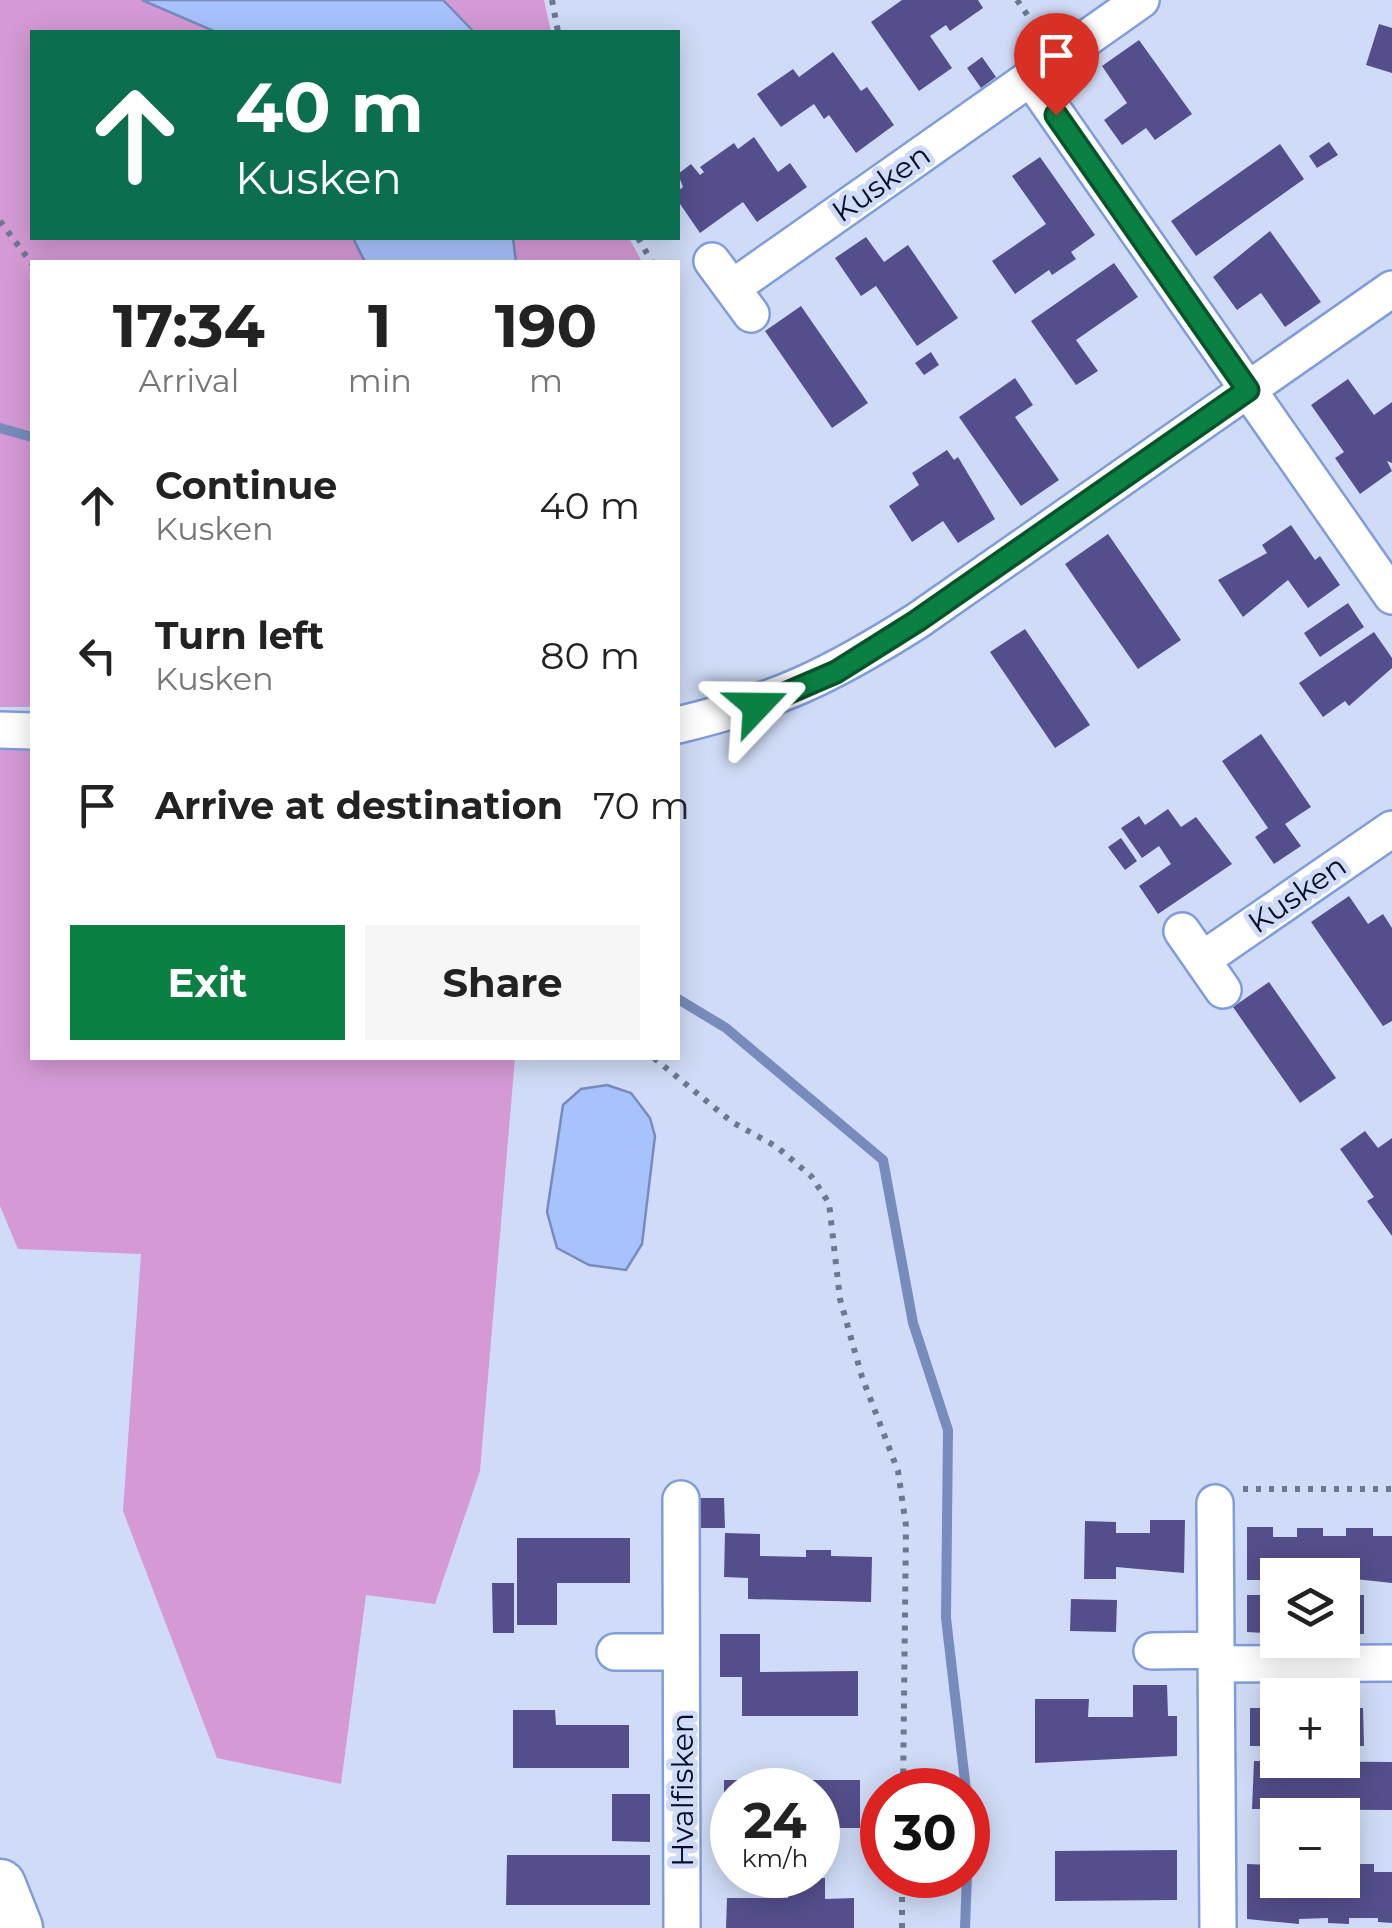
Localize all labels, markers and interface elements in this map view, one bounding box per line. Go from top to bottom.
pin [1014,13,1099,116]
icon: arrive [1029,28,1084,83]
text: 40 m [235,64,424,150]
icon: ahead [70,70,200,200]
street label: Kusken [825,136,937,230]
text: Kusken [235,150,402,205]
text: 17:34 [113,289,265,362]
text: 1 [368,289,392,362]
text: 190 [495,289,597,362]
text: Arrival [138,361,239,400]
text: min [348,361,412,400]
text: m [529,361,563,400]
text: Continue [155,462,337,509]
icon: ahead [70,478,125,533]
text: 40 m [539,482,640,529]
text: Kusken [155,509,274,548]
text: Turn left [155,612,324,659]
icon: left [70,628,125,683]
text: 80 m [540,632,640,679]
position arrow [705,654,809,758]
text: Kusken [155,659,274,698]
icon: arrive [70,778,125,833]
text: Arrive at destination [155,782,563,829]
text: 70 m [593,782,690,829]
street label: Kusken [1241,847,1353,941]
button: Exit [70,925,345,1040]
button: Share [365,925,640,1040]
map controls [1260,1558,1360,1898]
button: layers [1260,1558,1360,1658]
button: + [1260,1678,1360,1778]
street label: Hvalfisken [664,1713,701,1867]
speed limit sign: 30 [860,1768,990,1898]
text: 24 [743,1790,807,1851]
button: − [1260,1798,1360,1898]
text: km/h [742,1843,808,1873]

